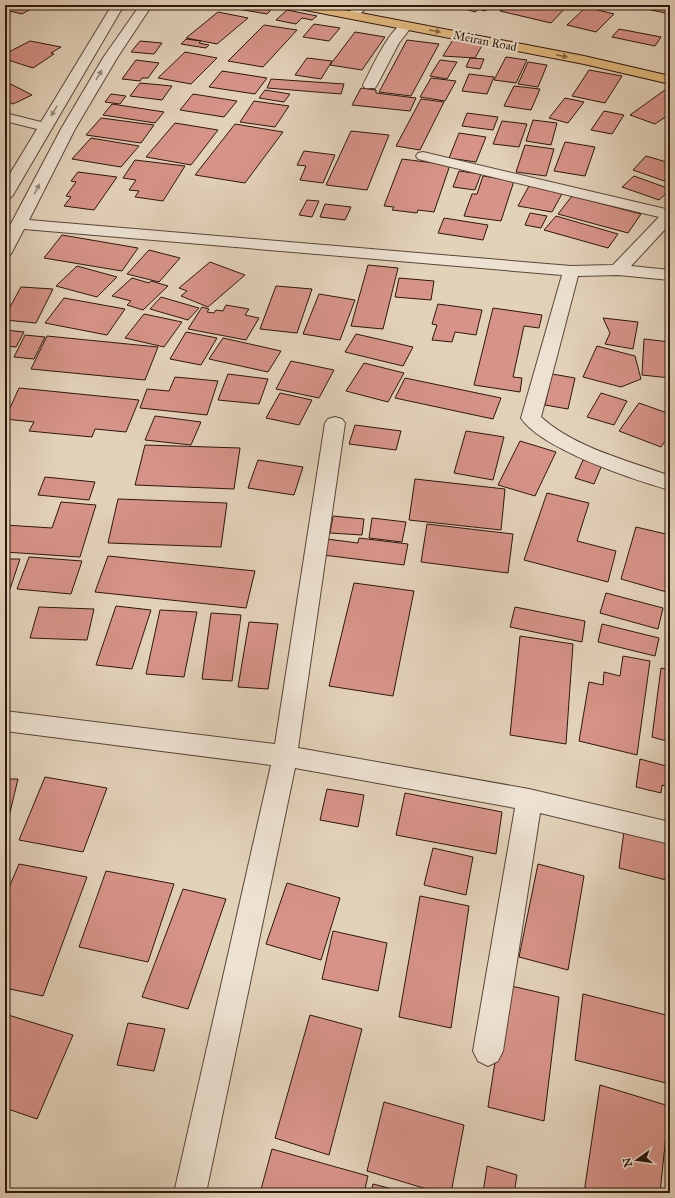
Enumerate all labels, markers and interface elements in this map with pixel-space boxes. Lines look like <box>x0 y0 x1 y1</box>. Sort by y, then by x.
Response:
street label: Meiran Road <box>452 28 518 54</box>
one-way arrow <box>429 29 441 35</box>
one-way arrow <box>556 53 568 59</box>
one-way arrow <box>96 69 103 81</box>
one-way arrow <box>51 105 58 116</box>
one-way arrow <box>34 184 41 195</box>
north arrow <box>617 1140 657 1180</box>
text: N <box>620 1156 635 1168</box>

